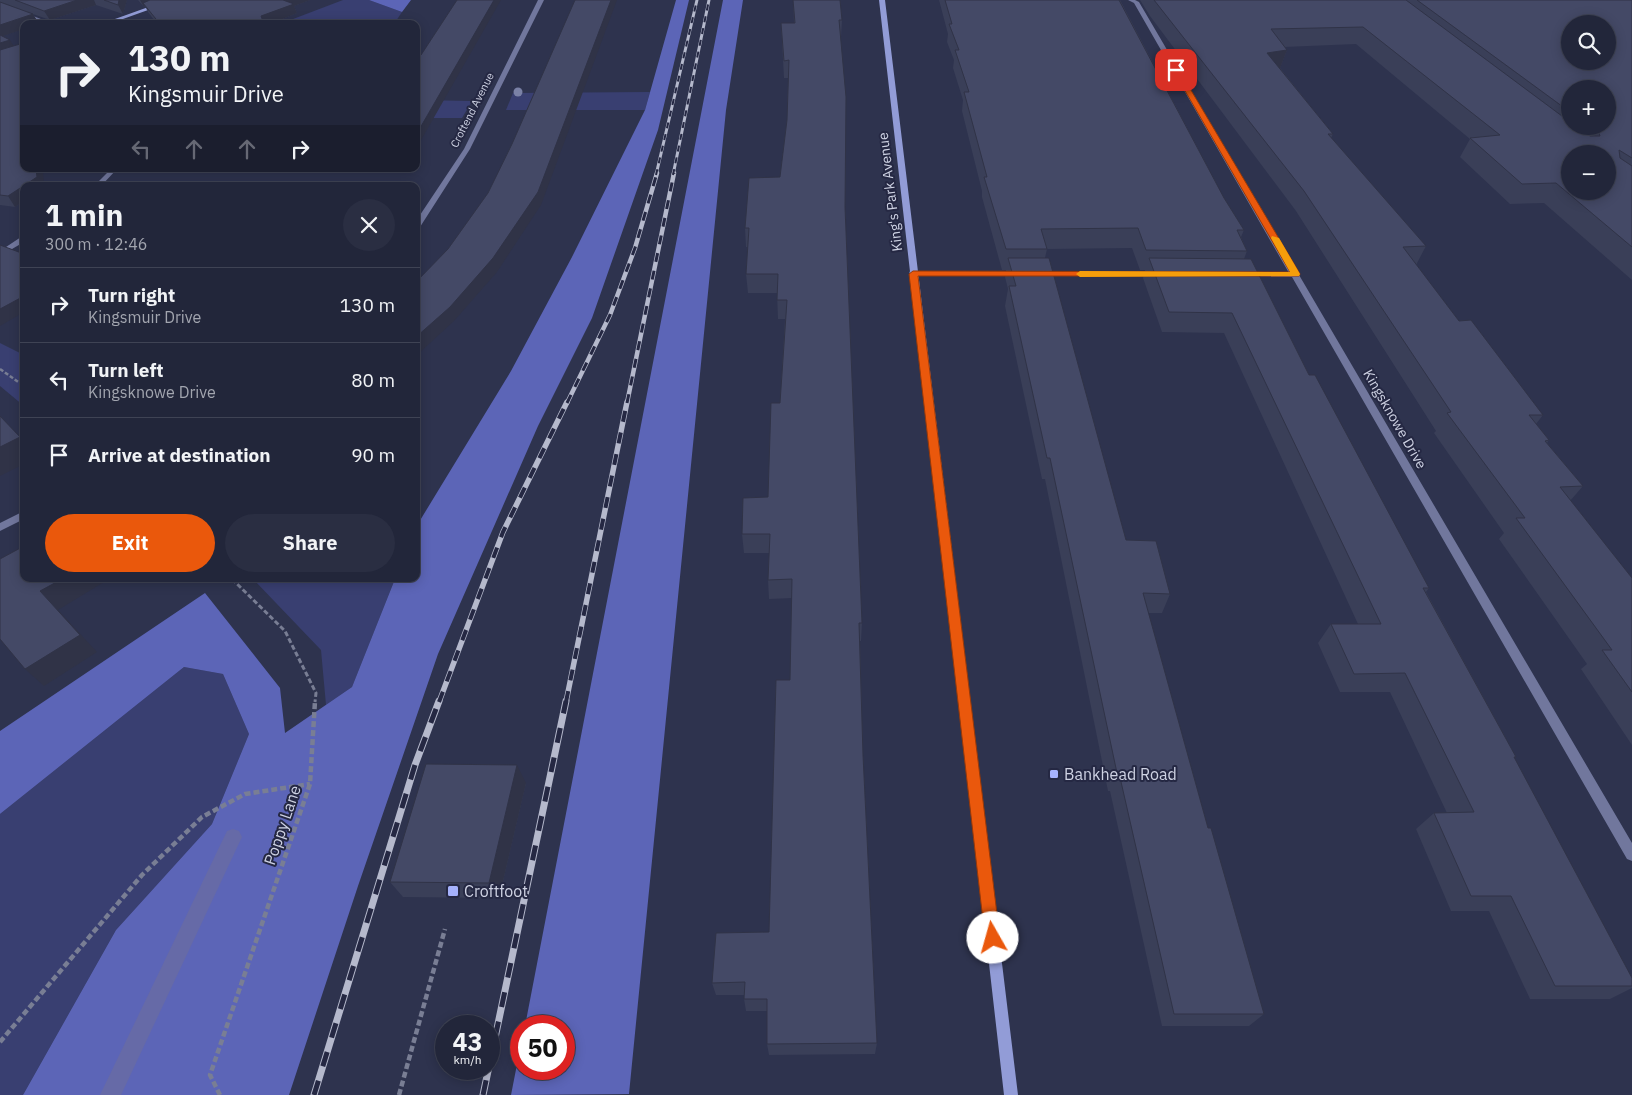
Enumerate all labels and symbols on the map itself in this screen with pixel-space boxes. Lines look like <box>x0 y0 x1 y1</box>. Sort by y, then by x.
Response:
pin <box>1155 49 1197 91</box>
street label: Croftend Avenue <box>447 70 497 150</box>
street label: King's Park Avenue <box>874 131 906 252</box>
street label: Kingsknowe Drive <box>1359 366 1431 472</box>
place label: Bankhead Road <box>1064 764 1177 784</box>
marker: Bankhead Road <box>1048 768 1060 780</box>
street label: Poppy Lane <box>259 782 305 867</box>
place label: Croftfoot <box>464 881 528 901</box>
marker: Croftfoot <box>446 884 460 898</box>
position arrow <box>966 911 1018 963</box>
speed limit sign: 50 <box>510 1015 575 1080</box>

